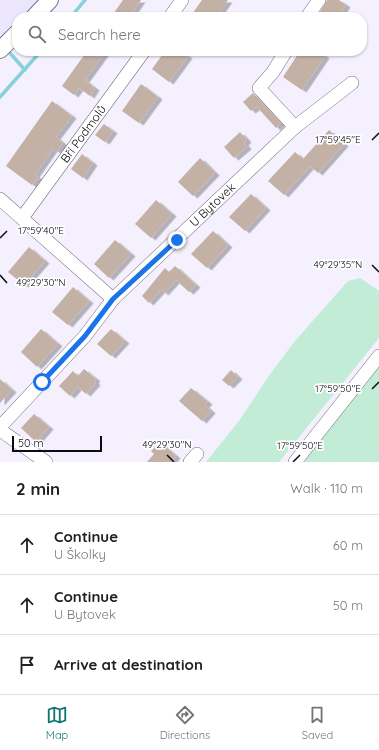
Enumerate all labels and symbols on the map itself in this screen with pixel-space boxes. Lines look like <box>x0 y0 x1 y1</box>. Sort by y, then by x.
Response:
street label: Bří Podmolů <box>57 102 109 165</box>
text: 17°59'45"E <box>315 133 361 146</box>
street label: U Bytovek <box>186 179 238 230</box>
text: 17°59'40"E <box>18 224 64 237</box>
route end <box>168 231 186 249</box>
text: 49°29'35"N <box>314 258 362 271</box>
text: 49°29'30"N <box>16 276 66 289</box>
route start <box>33 373 51 391</box>
text: 17°59'50"E <box>315 382 361 395</box>
scale bar <box>12 434 102 453</box>
text: 49°29'30"N <box>142 438 192 451</box>
text: 17°59'50"E <box>277 439 323 452</box>

